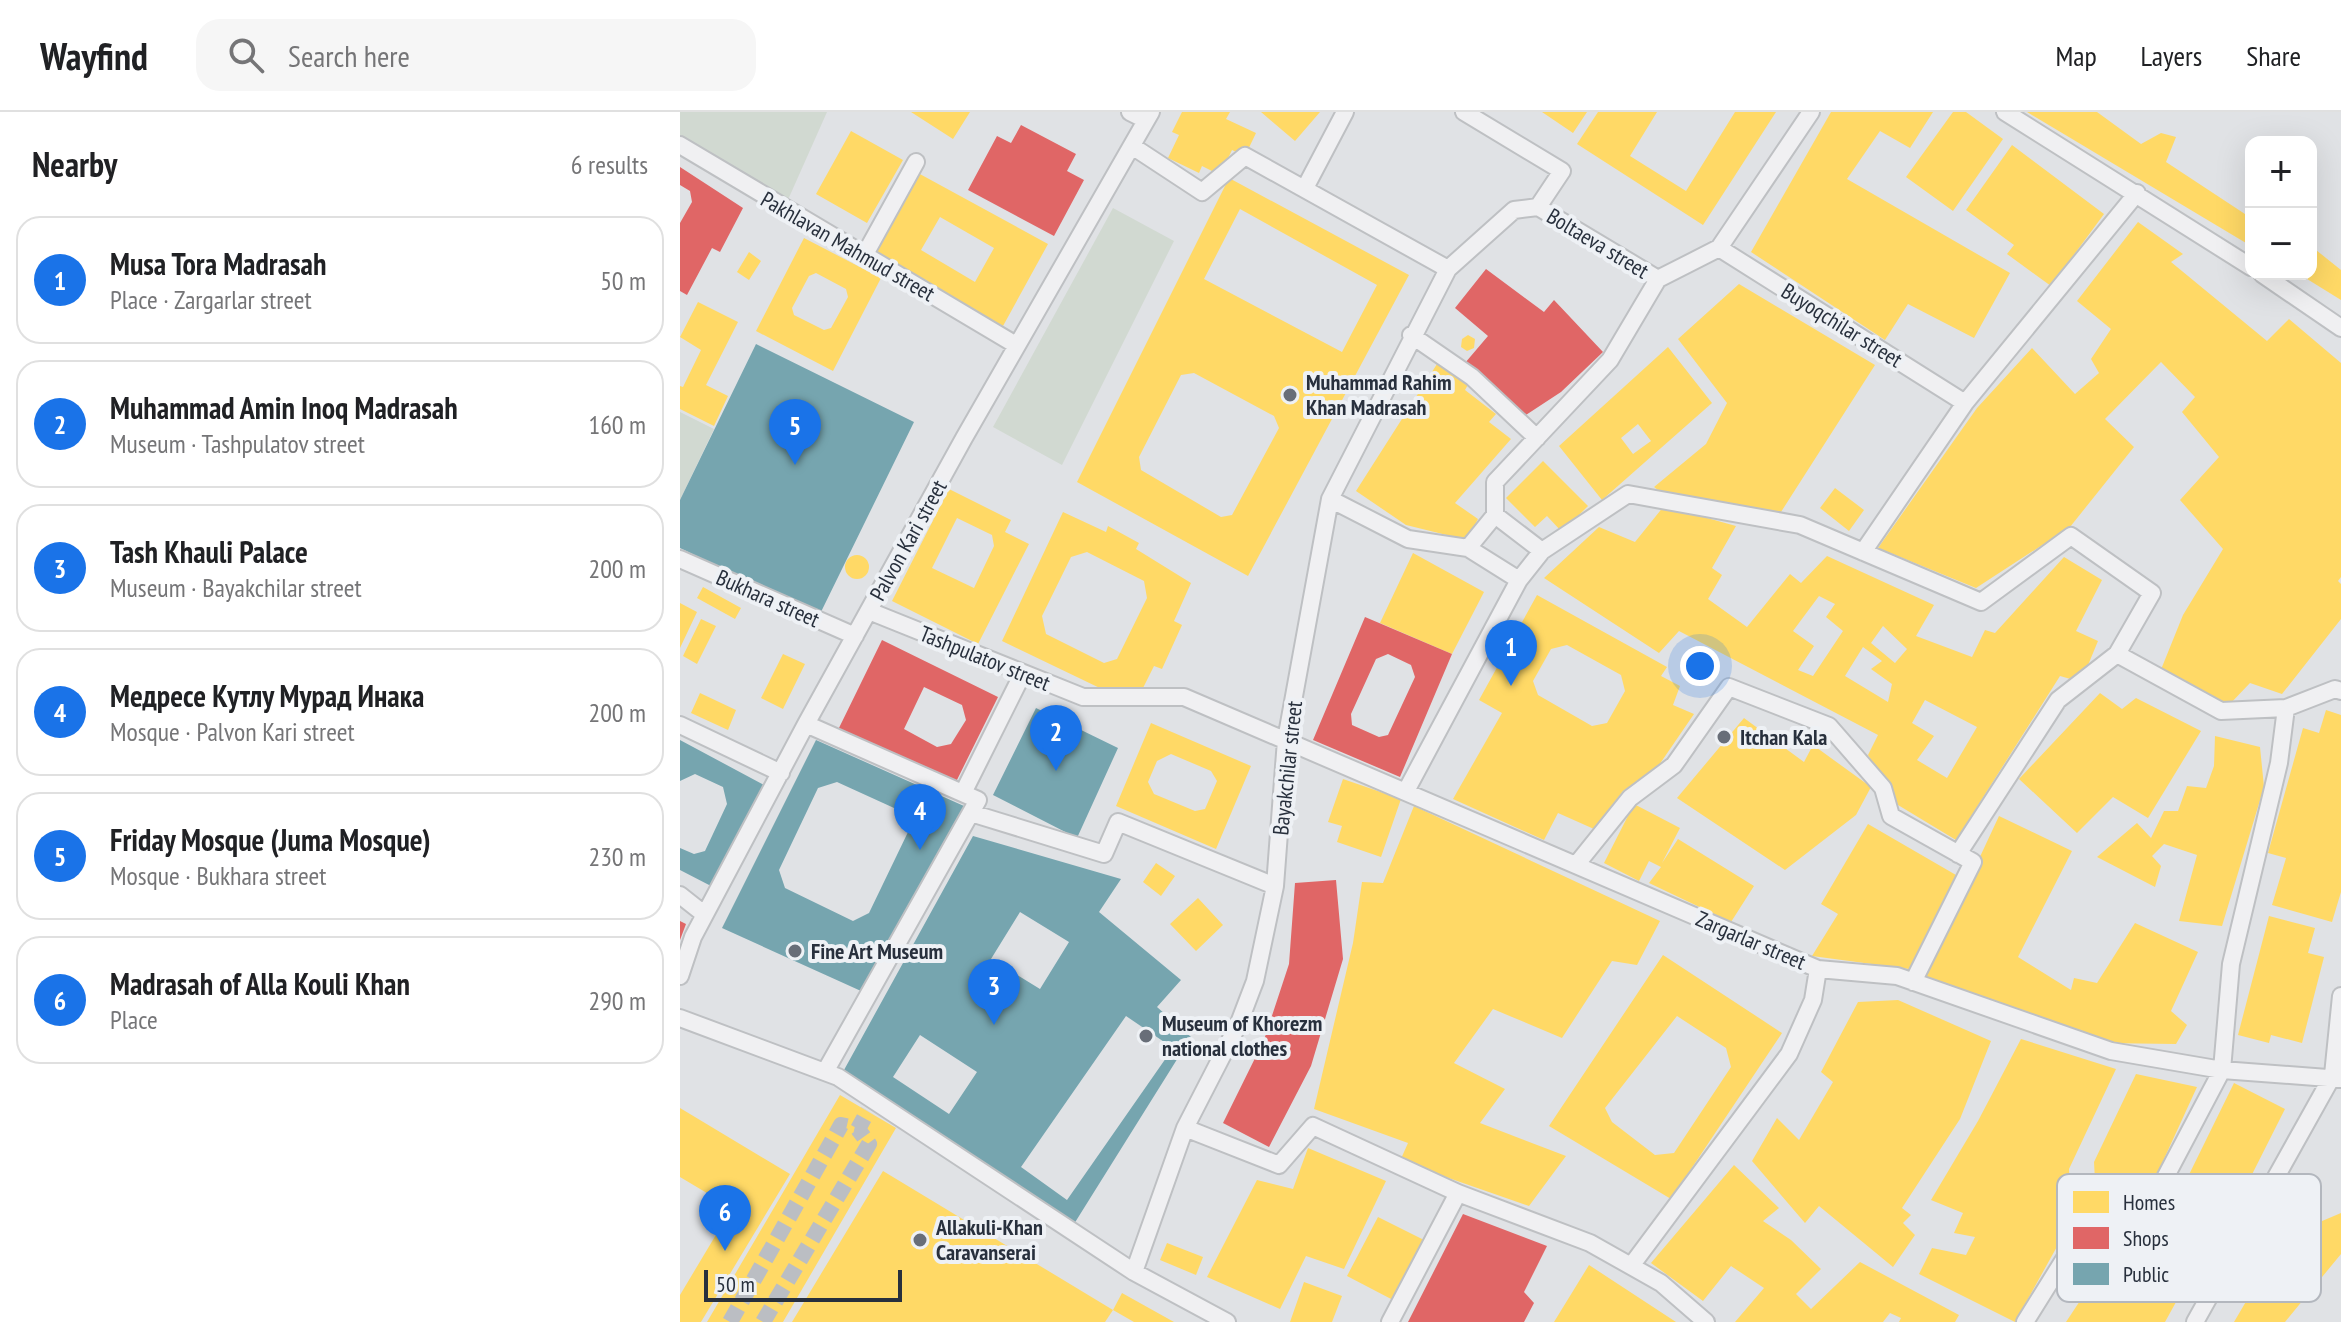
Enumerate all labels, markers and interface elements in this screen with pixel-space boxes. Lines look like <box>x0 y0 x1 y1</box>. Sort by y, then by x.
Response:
search box <box>196 19 756 91</box>
text: Wayfind <box>40 31 148 80</box>
icon: search <box>224 33 268 77</box>
text: Search here <box>288 36 410 75</box>
text: Map <box>2055 37 2097 74</box>
text: Layers <box>2141 37 2202 74</box>
text: Share <box>2246 37 2301 74</box>
map controls <box>2245 136 2317 280</box>
button: + <box>2245 136 2317 208</box>
text: Nearby <box>32 142 117 186</box>
text: 6 results <box>571 148 648 181</box>
street label: Pakhlavan Mahmud street <box>756 185 940 307</box>
street label: Boltaeva street <box>1542 202 1654 284</box>
button: − <box>2245 208 2317 280</box>
text: Musa Tora Madrasah <box>110 244 326 283</box>
text: 1 <box>54 264 66 297</box>
text: 50 m <box>600 264 646 297</box>
street label: Buyoqchilar street <box>1776 277 1908 373</box>
text: Place · Zargarlar street <box>110 283 312 316</box>
place label: Muhammad Rahim Khan Madrasah <box>1306 368 1452 421</box>
marker: Muhammad Rahim Khan Madrasah <box>1281 386 1299 404</box>
text: Muhammad Amin Inoq Madrasah <box>110 388 458 427</box>
pin: 5 <box>769 399 821 465</box>
text: 2 <box>54 408 66 441</box>
text: 160 m <box>588 408 646 441</box>
text: Museum · Tashpulatov street <box>110 427 365 460</box>
street label: Palvon Kari street <box>863 475 953 605</box>
text: Tash Khauli Palace <box>110 532 308 571</box>
text: 3 <box>54 552 66 585</box>
text: 200 m <box>588 552 646 585</box>
street label: Bukhara street <box>712 563 824 633</box>
text: Museum · Bayakchilar street <box>110 571 362 604</box>
street label: Tashpulatov street <box>916 619 1054 697</box>
pin: 1 <box>1485 620 1537 686</box>
your location <box>1680 646 1720 686</box>
text: Медресе Кутлу Мурад Инака <box>110 676 424 715</box>
text: 4 <box>54 696 66 729</box>
text: 200 m <box>588 696 646 729</box>
street label: Bayakchilar street <box>1266 699 1308 837</box>
pin: 2 <box>1030 705 1082 771</box>
text: Mosque · Palvon Kari street <box>110 715 355 748</box>
place label: Itchan Kala <box>1740 723 1827 751</box>
marker: Itchan Kala <box>1715 728 1733 746</box>
pin: 4 <box>894 784 946 850</box>
text: Friday Mosque (Juma Mosque) <box>110 820 431 859</box>
text: 5 <box>54 840 66 873</box>
text: 230 m <box>588 840 646 873</box>
text: Mosque · Bukhara street <box>110 859 326 892</box>
street label: Zargarlar street <box>1692 904 1810 976</box>
place label: Fine Art Museum <box>811 937 943 965</box>
marker: Fine Art Museum <box>786 942 804 960</box>
pin: 3 <box>968 959 1020 1025</box>
text: Madrasah of Alla Kouli Khan <box>110 964 410 1003</box>
text: 6 <box>54 984 66 1017</box>
text: 290 m <box>588 984 646 1017</box>
text: Place <box>110 1003 158 1036</box>
place label: Museum of Khorezm national clothes <box>1162 1009 1322 1062</box>
marker: Museum of Khorezm national clothes <box>1137 1027 1155 1045</box>
legend <box>2057 1174 2321 1302</box>
pin: 6 <box>699 1185 751 1251</box>
text: Homes <box>2123 1188 2175 1216</box>
place label: Allakuli-Khan Caravanserai <box>935 1213 1043 1266</box>
text: Shops <box>2123 1224 2169 1252</box>
marker: Allakuli-Khan Caravanserai <box>911 1231 929 1249</box>
text: Public <box>2123 1260 2169 1288</box>
scale bar <box>704 1266 902 1302</box>
text: 50 m <box>716 1270 755 1298</box>

